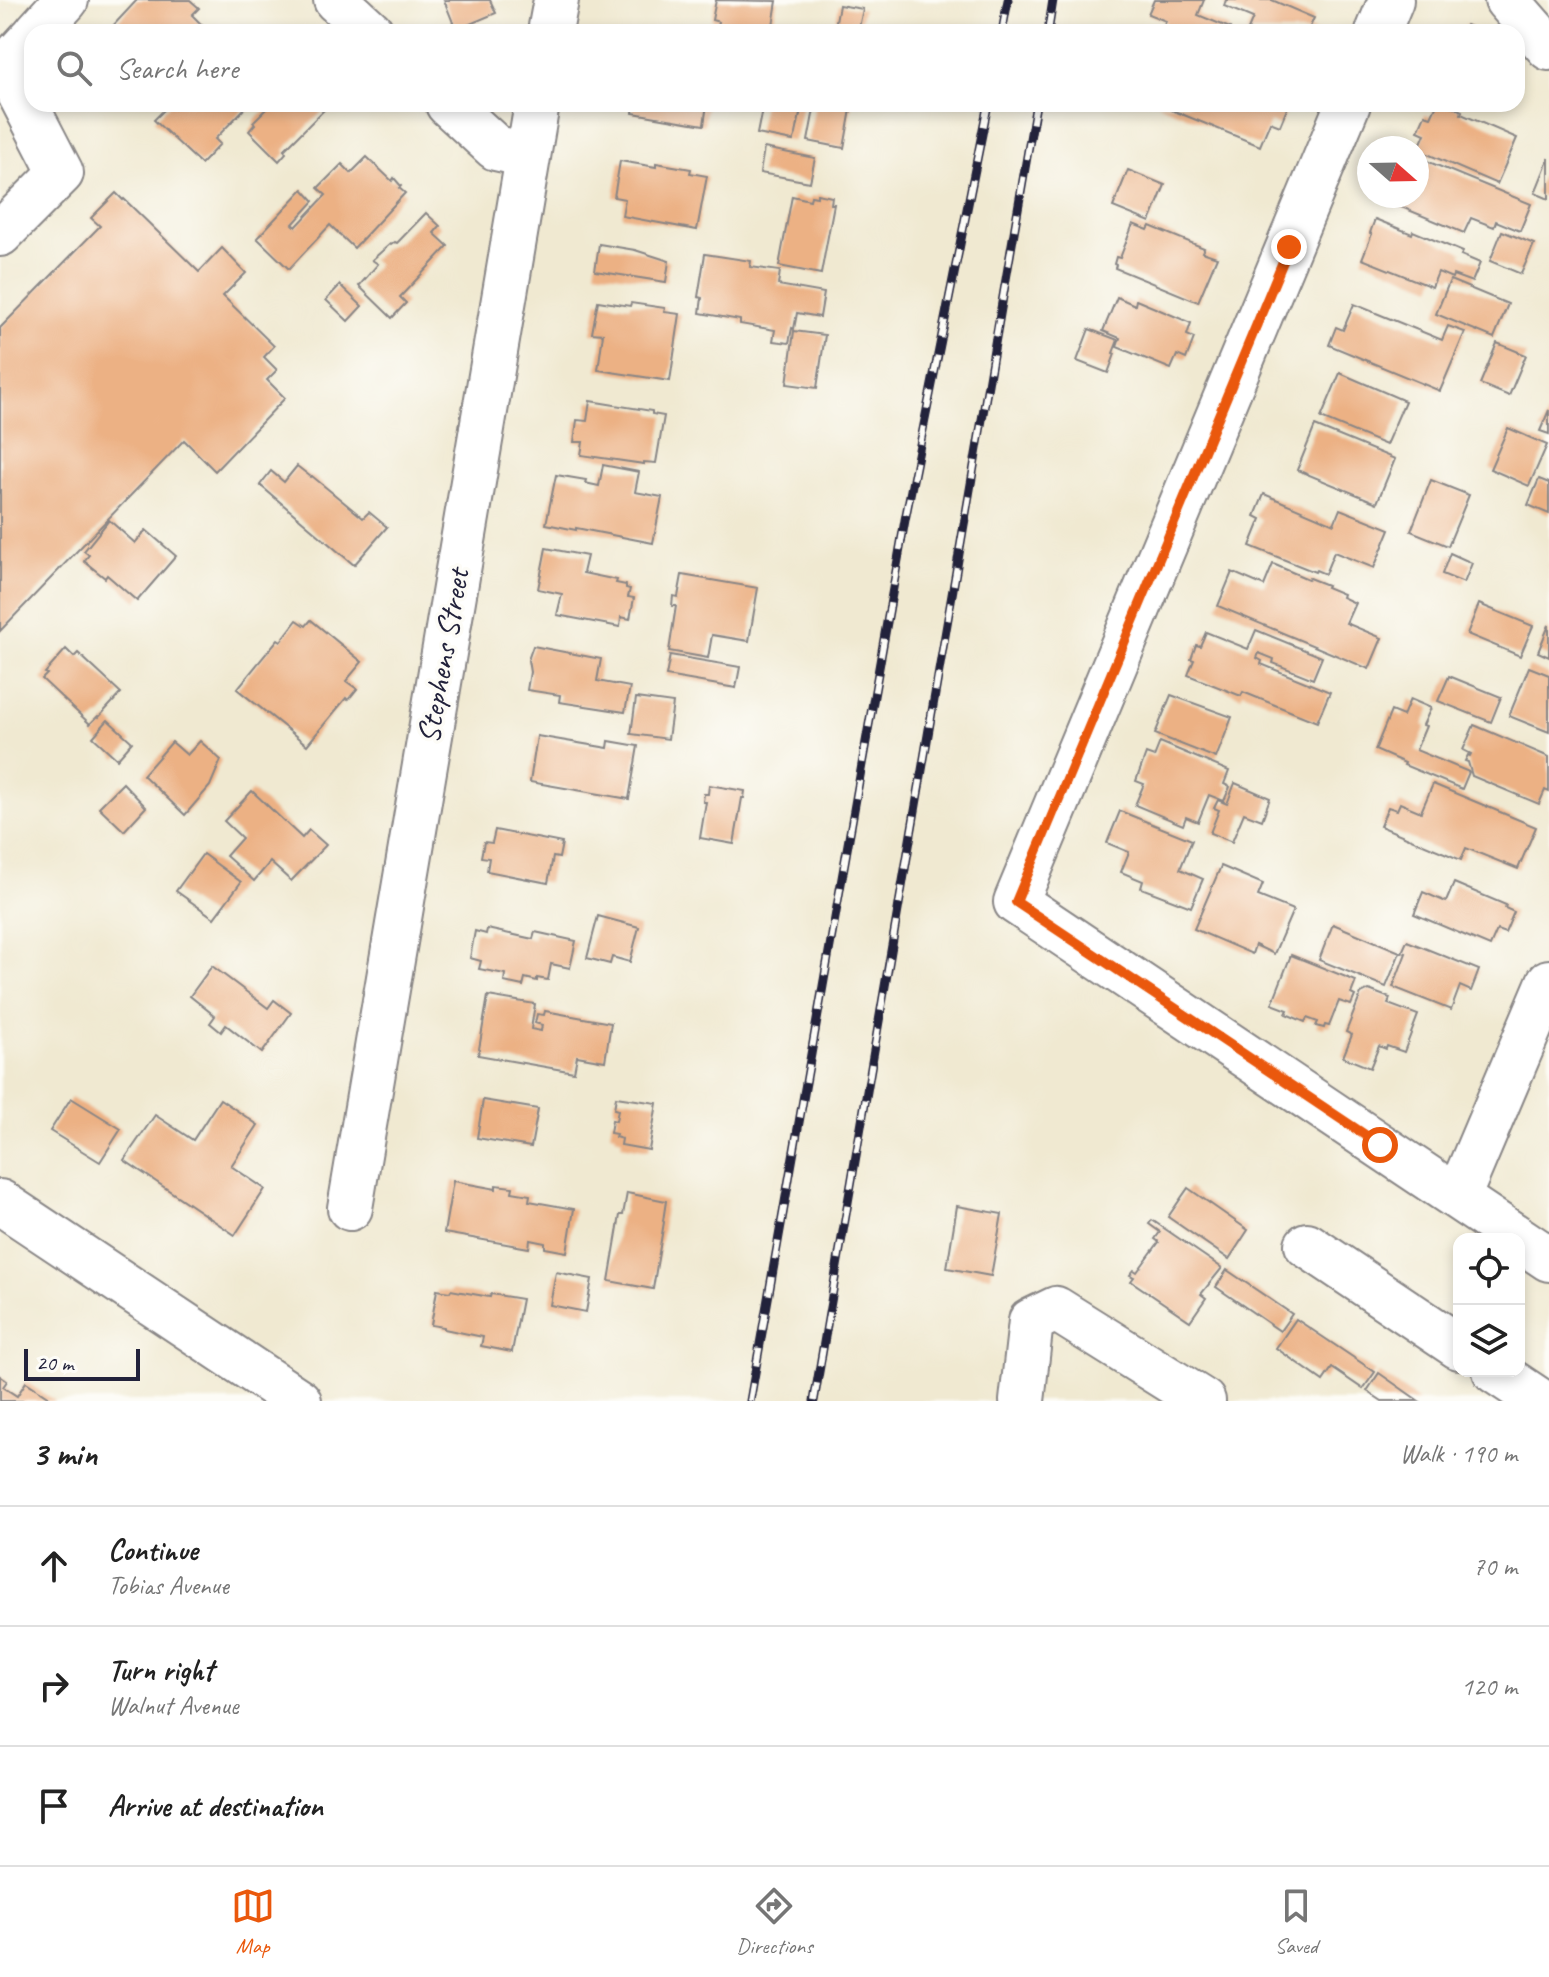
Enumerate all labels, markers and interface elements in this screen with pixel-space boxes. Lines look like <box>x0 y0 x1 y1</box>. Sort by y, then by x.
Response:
search box <box>24 24 1525 112</box>
icon: search <box>52 46 96 90</box>
text: Search here <box>116 49 238 87</box>
north arrow <box>1357 136 1429 208</box>
route end <box>1271 229 1307 265</box>
street label: Stephens Street <box>408 562 479 746</box>
route start <box>1362 1127 1398 1163</box>
map controls <box>1453 1233 1525 1377</box>
button: locate <box>1453 1233 1525 1305</box>
button: layers <box>1453 1305 1525 1377</box>
scale bar <box>24 1345 140 1381</box>
text: 20 m <box>36 1349 73 1377</box>
text: 3 min <box>32 1432 97 1475</box>
text: Walk · 190 m <box>1400 1437 1517 1470</box>
text: Continue <box>108 1531 198 1569</box>
icon: ahead <box>32 1544 76 1588</box>
text: 70 m <box>1473 1550 1517 1583</box>
text: Tobias Avenue <box>108 1569 229 1602</box>
text: Turn right <box>108 1651 213 1689</box>
icon: right <box>32 1664 76 1708</box>
text: 120 m <box>1461 1670 1517 1703</box>
text: Walnut Avenue <box>108 1689 238 1722</box>
icon: arrive <box>32 1784 76 1828</box>
text: Arrive at destination <box>108 1787 323 1825</box>
tab: Map <box>231 1884 275 1960</box>
tab: Directions <box>736 1884 813 1960</box>
tab: Saved <box>1274 1884 1318 1960</box>

